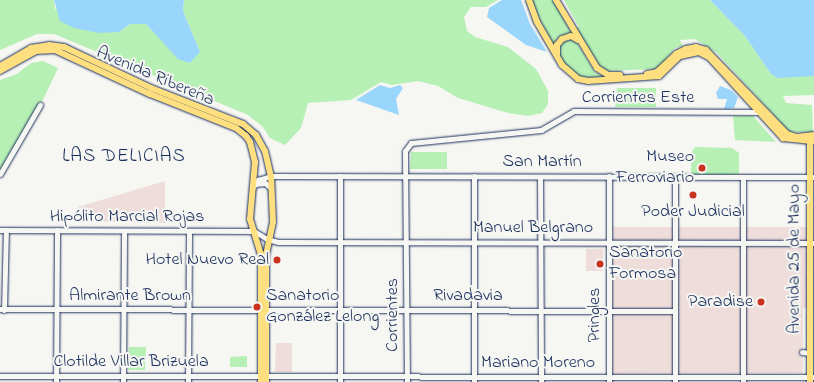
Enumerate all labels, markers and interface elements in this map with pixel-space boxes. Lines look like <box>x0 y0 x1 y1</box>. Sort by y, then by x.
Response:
street label: Avenida Ribereña <box>93 42 217 112</box>
street label: Corrientes Este <box>582 87 694 109</box>
district label: LAS DELICIAS <box>62 146 186 168</box>
place label: Museo Ferroviario <box>616 147 694 190</box>
street label: San Martín <box>502 151 582 173</box>
marker: Museo Ferroviario <box>697 163 707 173</box>
street label: Avenida 25 de Mayo <box>784 184 806 334</box>
marker: Poder Judicial <box>688 190 698 200</box>
place label: Poder Judicial <box>641 201 745 223</box>
street label: Hipólito Marcial Rojas <box>50 206 204 228</box>
street label: Manuel Belgrano <box>473 217 593 239</box>
place label: Sanatorio Formosa <box>609 243 682 286</box>
place label: Hotel Nuevo Real <box>146 249 269 271</box>
marker: Hotel Nuevo Real <box>272 255 282 265</box>
marker: Sanatorio Formosa <box>594 258 606 270</box>
street label: Corrientes <box>382 278 404 352</box>
street label: Almirante Brown <box>69 285 191 307</box>
street label: Rivadavia <box>433 285 503 307</box>
place label: Sanatorio González Lelong <box>266 286 379 328</box>
street label: Pringles <box>584 288 606 342</box>
place label: Paradise <box>688 291 753 313</box>
marker: Paradise <box>756 297 766 307</box>
marker: Sanatorio González Lelong <box>251 301 263 313</box>
street label: Clotilde Villar Brizuela <box>53 351 209 373</box>
street label: Mariano Moreno <box>481 352 595 374</box>

